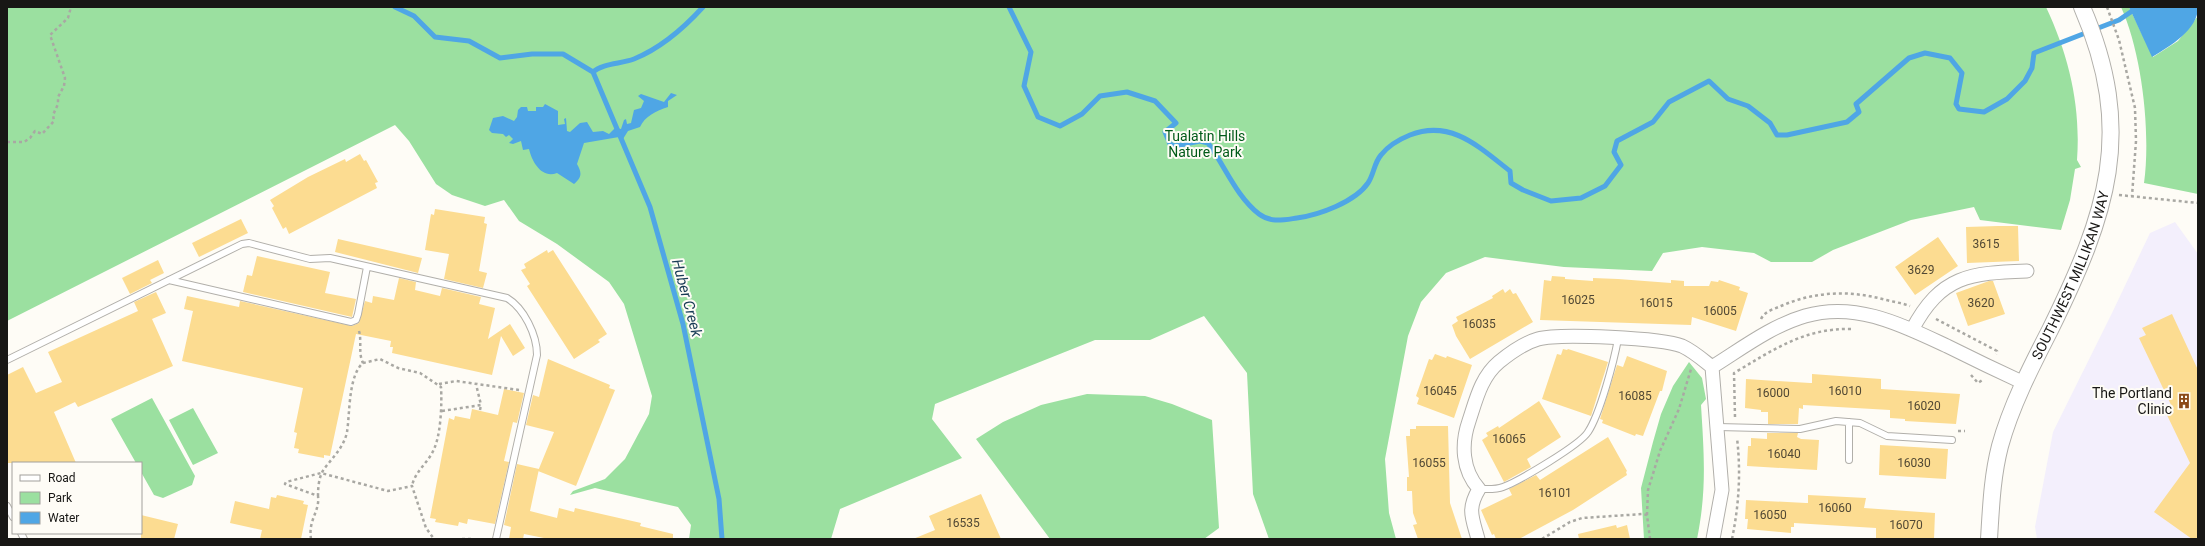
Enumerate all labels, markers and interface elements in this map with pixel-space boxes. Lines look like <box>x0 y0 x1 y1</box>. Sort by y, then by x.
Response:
park label: Tualatin Hills Nature Park <box>1165 128 1245 160</box>
street label: SOUTHWEST MILLIKAN WAY <box>2028 189 2112 362</box>
house number: 3615 <box>1973 237 2000 251</box>
water label: Huber Creek <box>668 257 706 340</box>
house number: 3629 <box>1908 263 1934 277</box>
house number: 16025 <box>1561 293 1595 307</box>
house number: 16015 <box>1639 296 1673 310</box>
house number: 3620 <box>1968 296 1995 310</box>
house number: 16005 <box>1703 304 1737 318</box>
house number: 16035 <box>1462 317 1496 331</box>
house number: 16045 <box>1423 384 1457 398</box>
house number: 16010 <box>1828 384 1862 398</box>
place label: The Portland Clinic <box>2092 385 2172 417</box>
house number: 16000 <box>1756 386 1790 400</box>
house number: 16085 <box>1618 389 1652 403</box>
building icon: The Portland Clinic <box>2175 392 2193 410</box>
house number: 16020 <box>1907 399 1941 413</box>
house number: 16065 <box>1492 432 1526 446</box>
house number: 16040 <box>1767 447 1801 461</box>
house number: 16055 <box>1412 456 1446 470</box>
house number: 16030 <box>1897 456 1931 470</box>
legend <box>12 462 142 534</box>
text: Road <box>48 471 76 485</box>
house number: 16101 <box>1538 486 1572 500</box>
text: Park <box>48 491 73 505</box>
house number: 16060 <box>1818 501 1852 515</box>
house number: 16050 <box>1753 508 1787 522</box>
text: Water <box>48 511 79 525</box>
house number: 16535 <box>946 516 980 530</box>
house number: 16070 <box>1889 518 1923 532</box>

